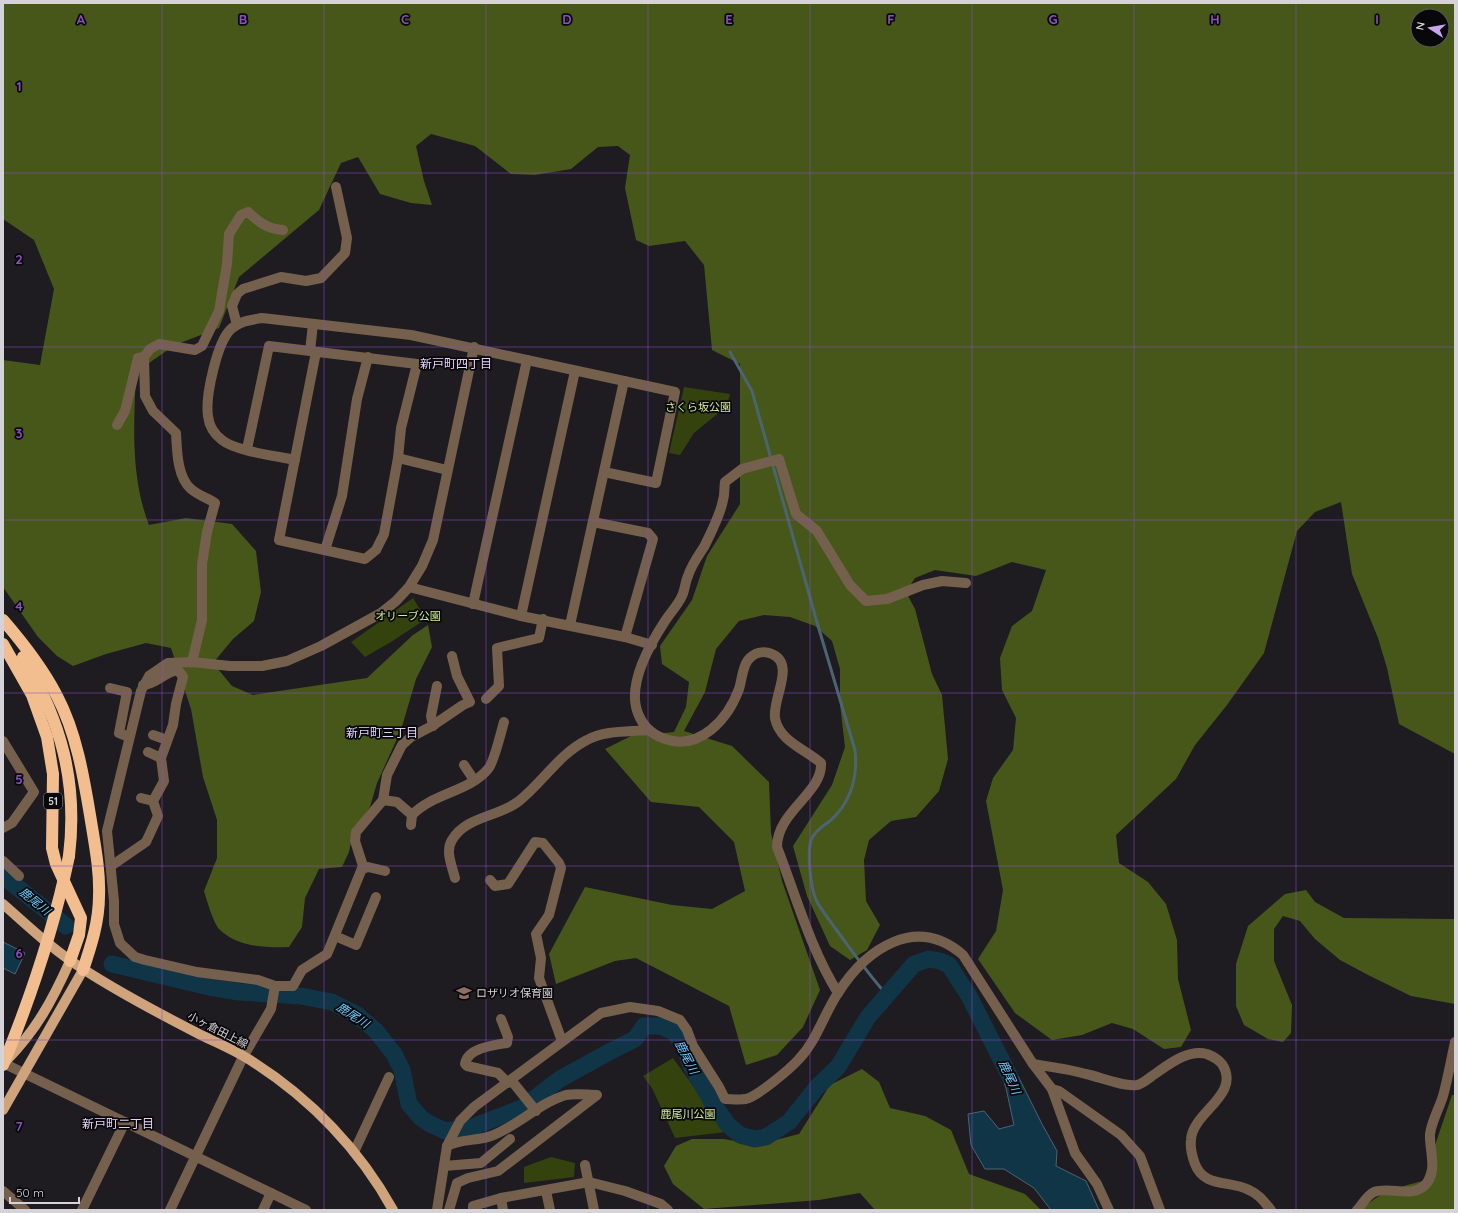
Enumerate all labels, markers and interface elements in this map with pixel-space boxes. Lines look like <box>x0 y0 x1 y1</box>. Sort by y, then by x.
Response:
north arrow <box>1410 8 1450 48</box>
text: A <box>77 11 86 27</box>
text: B <box>239 11 247 27</box>
text: C <box>401 11 409 27</box>
text: D <box>562 11 572 27</box>
text: E <box>725 11 733 27</box>
text: F <box>887 11 895 27</box>
text: G <box>1048 11 1058 27</box>
text: H <box>1210 11 1220 27</box>
text: I <box>1375 11 1379 27</box>
text: N <box>1413 21 1428 31</box>
text: 1 <box>16 78 22 94</box>
text: 2 <box>15 251 23 267</box>
district label: 新戸町四丁目 <box>420 356 492 371</box>
park label: さくら坂公園 <box>665 400 731 414</box>
text: 3 <box>16 425 23 441</box>
text: 4 <box>15 598 23 614</box>
park label: オリーブ公園 <box>375 609 441 623</box>
district label: 新戸町三丁目 <box>346 725 418 740</box>
text: 5 <box>15 771 23 787</box>
road number: 51 <box>44 793 62 809</box>
water label: 鹿尾川 <box>16 884 55 919</box>
text: 6 <box>15 945 23 961</box>
school or university icon: ロザリオ保育園 <box>455 984 473 1002</box>
place label: ロザリオ保育園 <box>476 986 553 1000</box>
water label: 鹿尾川 <box>334 999 374 1032</box>
street label: 小ヶ倉田上線 <box>185 1009 251 1051</box>
water label: 鹿尾川 <box>672 1038 703 1078</box>
water label: 鹿尾川 <box>996 1057 1025 1098</box>
park label: 鹿尾川公園 <box>661 1107 716 1121</box>
district label: 新戸町二丁目 <box>82 1116 154 1131</box>
text: 7 <box>15 1118 23 1134</box>
scale bar <box>10 1179 79 1205</box>
text: 50 m <box>16 1185 44 1200</box>

